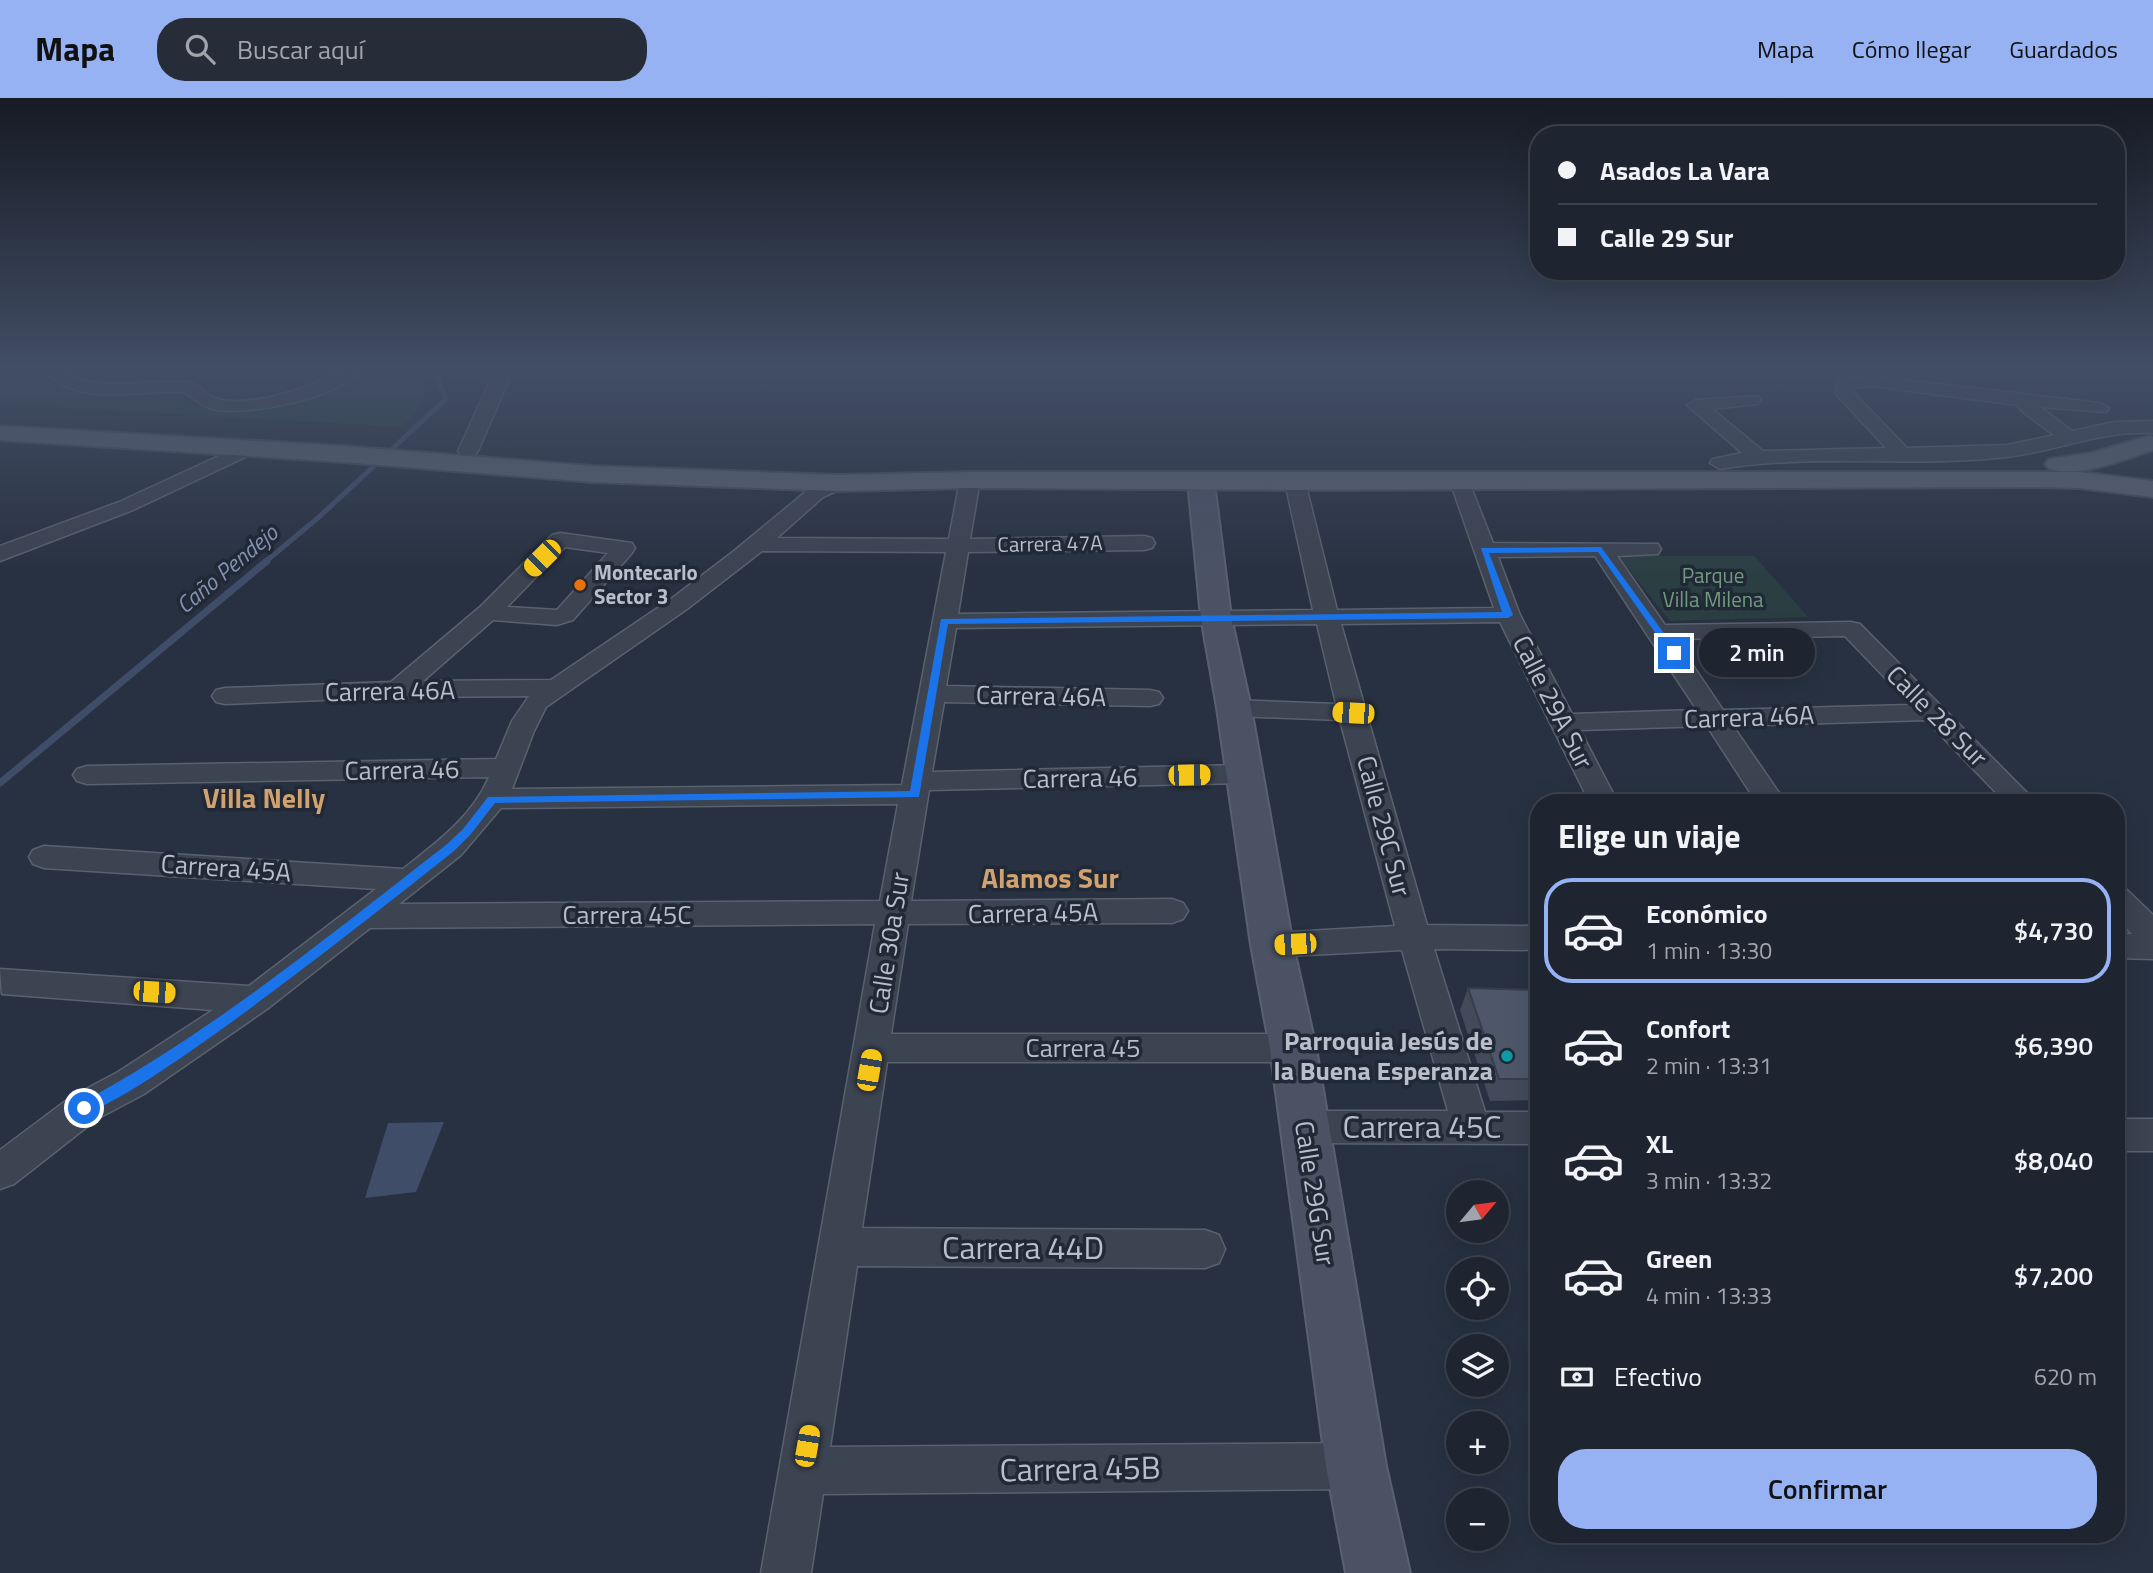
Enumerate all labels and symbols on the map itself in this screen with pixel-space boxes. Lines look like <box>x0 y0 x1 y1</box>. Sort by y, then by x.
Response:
water label: Caño Pendejo <box>168 515 286 622</box>
street label: Carrera 47A <box>997 526 1103 560</box>
car <box>520 536 565 580</box>
place label: Montecarlo Sector 3 <box>594 556 698 612</box>
park label: Parque Villa Milena <box>1662 559 1764 615</box>
marker: Montecarlo Sector 3 <box>572 577 588 593</box>
street label: Calle 29A Sur <box>1503 628 1604 775</box>
callout: 2 min <box>1698 628 1814 678</box>
route end <box>1658 637 1690 669</box>
street label: Calle 28 Sur <box>1878 656 1997 775</box>
street label: Carrera 46A <box>324 670 456 711</box>
street label: Carrera 46A <box>975 675 1107 716</box>
street label: Carrera 46A <box>1683 695 1815 738</box>
car <box>1332 701 1375 725</box>
street label: Carrera 46 <box>344 749 460 790</box>
street label: Calle 29C Sur <box>1347 751 1422 900</box>
street label: Carrera 46 <box>1022 757 1138 798</box>
car <box>1168 764 1211 786</box>
district label: Villa Nelly <box>203 776 325 819</box>
street label: Carrera 45A <box>160 844 292 892</box>
district label: Alamos Sur <box>981 856 1119 899</box>
street label: Calle 30a Sur <box>858 869 919 1016</box>
street label: Carrera 45A <box>967 892 1099 933</box>
street label: Carrera 45C <box>562 895 692 934</box>
car <box>1274 932 1317 956</box>
car <box>133 980 176 1004</box>
place label: Parroquia Jesús de la Buena Esperanza <box>1274 1021 1493 1090</box>
street label: Carrera 45 <box>1026 1028 1140 1067</box>
car <box>856 1047 883 1093</box>
marker: Parroquia Jesús de la Buena Esperanza <box>1499 1048 1515 1064</box>
route start <box>68 1092 100 1124</box>
street label: Carrera 45C <box>1343 1102 1501 1150</box>
street label: Calle 29G Sur <box>1285 1118 1346 1268</box>
north arrow <box>1446 1180 1508 1242</box>
street label: Carrera 44D <box>942 1223 1104 1271</box>
car <box>794 1423 821 1469</box>
street label: Carrera 45B <box>999 1443 1161 1493</box>

